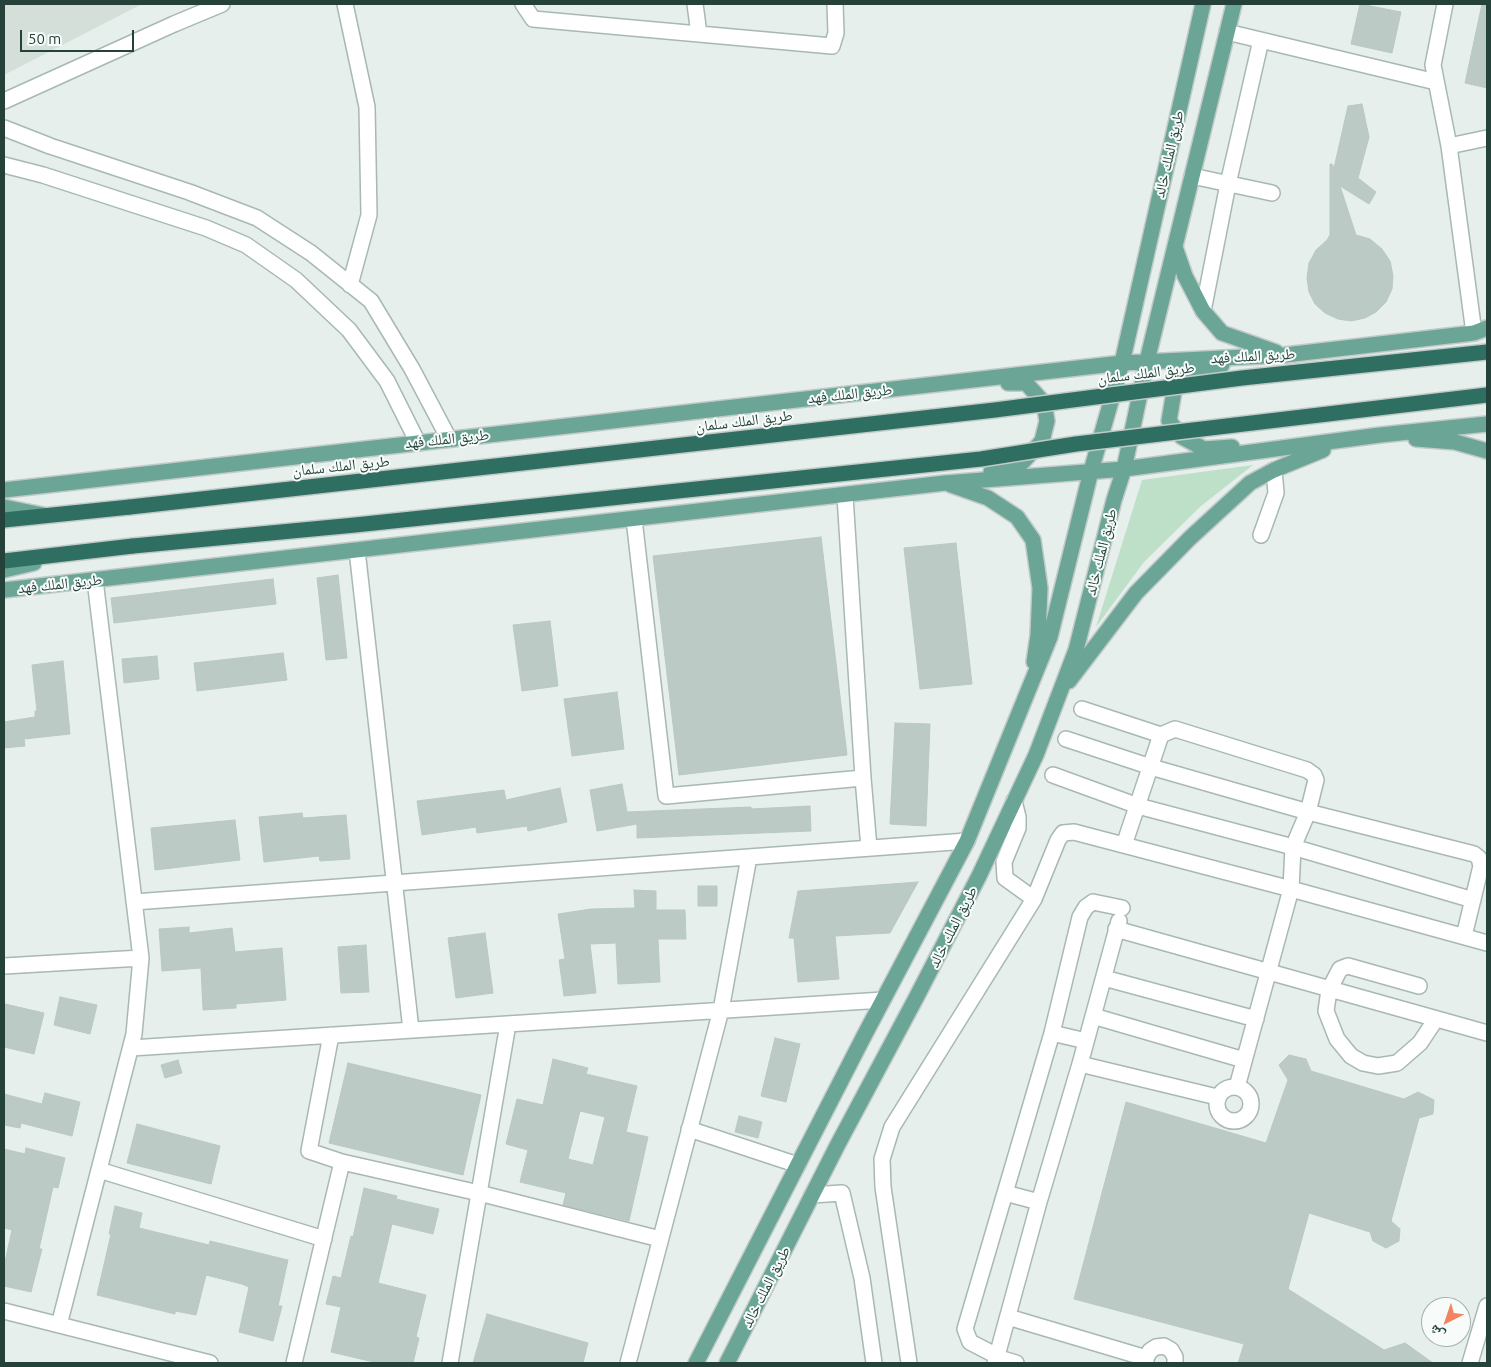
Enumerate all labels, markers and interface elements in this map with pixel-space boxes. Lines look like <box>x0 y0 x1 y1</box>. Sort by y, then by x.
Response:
scale bar <box>22 20 136 52</box>
text: 50 m <box>28 30 61 47</box>
street label: طريق الملك خالد <box>1150 109 1188 199</box>
street label: طريق الملك فهد <box>1210 345 1296 367</box>
street label: طريق الملك سلمان <box>1096 358 1196 388</box>
street label: طريق الملك فهد <box>807 381 893 407</box>
street label: طريق الملك سلمان <box>694 406 794 436</box>
street label: طريق الملك فهد <box>404 426 490 452</box>
street label: طريق الملك سلمان <box>292 452 390 480</box>
street label: طريق الملك خالد <box>1082 507 1120 597</box>
street label: طريق الملك فهد <box>17 571 103 597</box>
street label: طريق الملك خالد <box>925 883 981 971</box>
street label: طريق الملك خالد <box>738 1243 794 1331</box>
north arrow <box>1421 1297 1471 1347</box>
text: ش <box>1426 1322 1448 1343</box>

